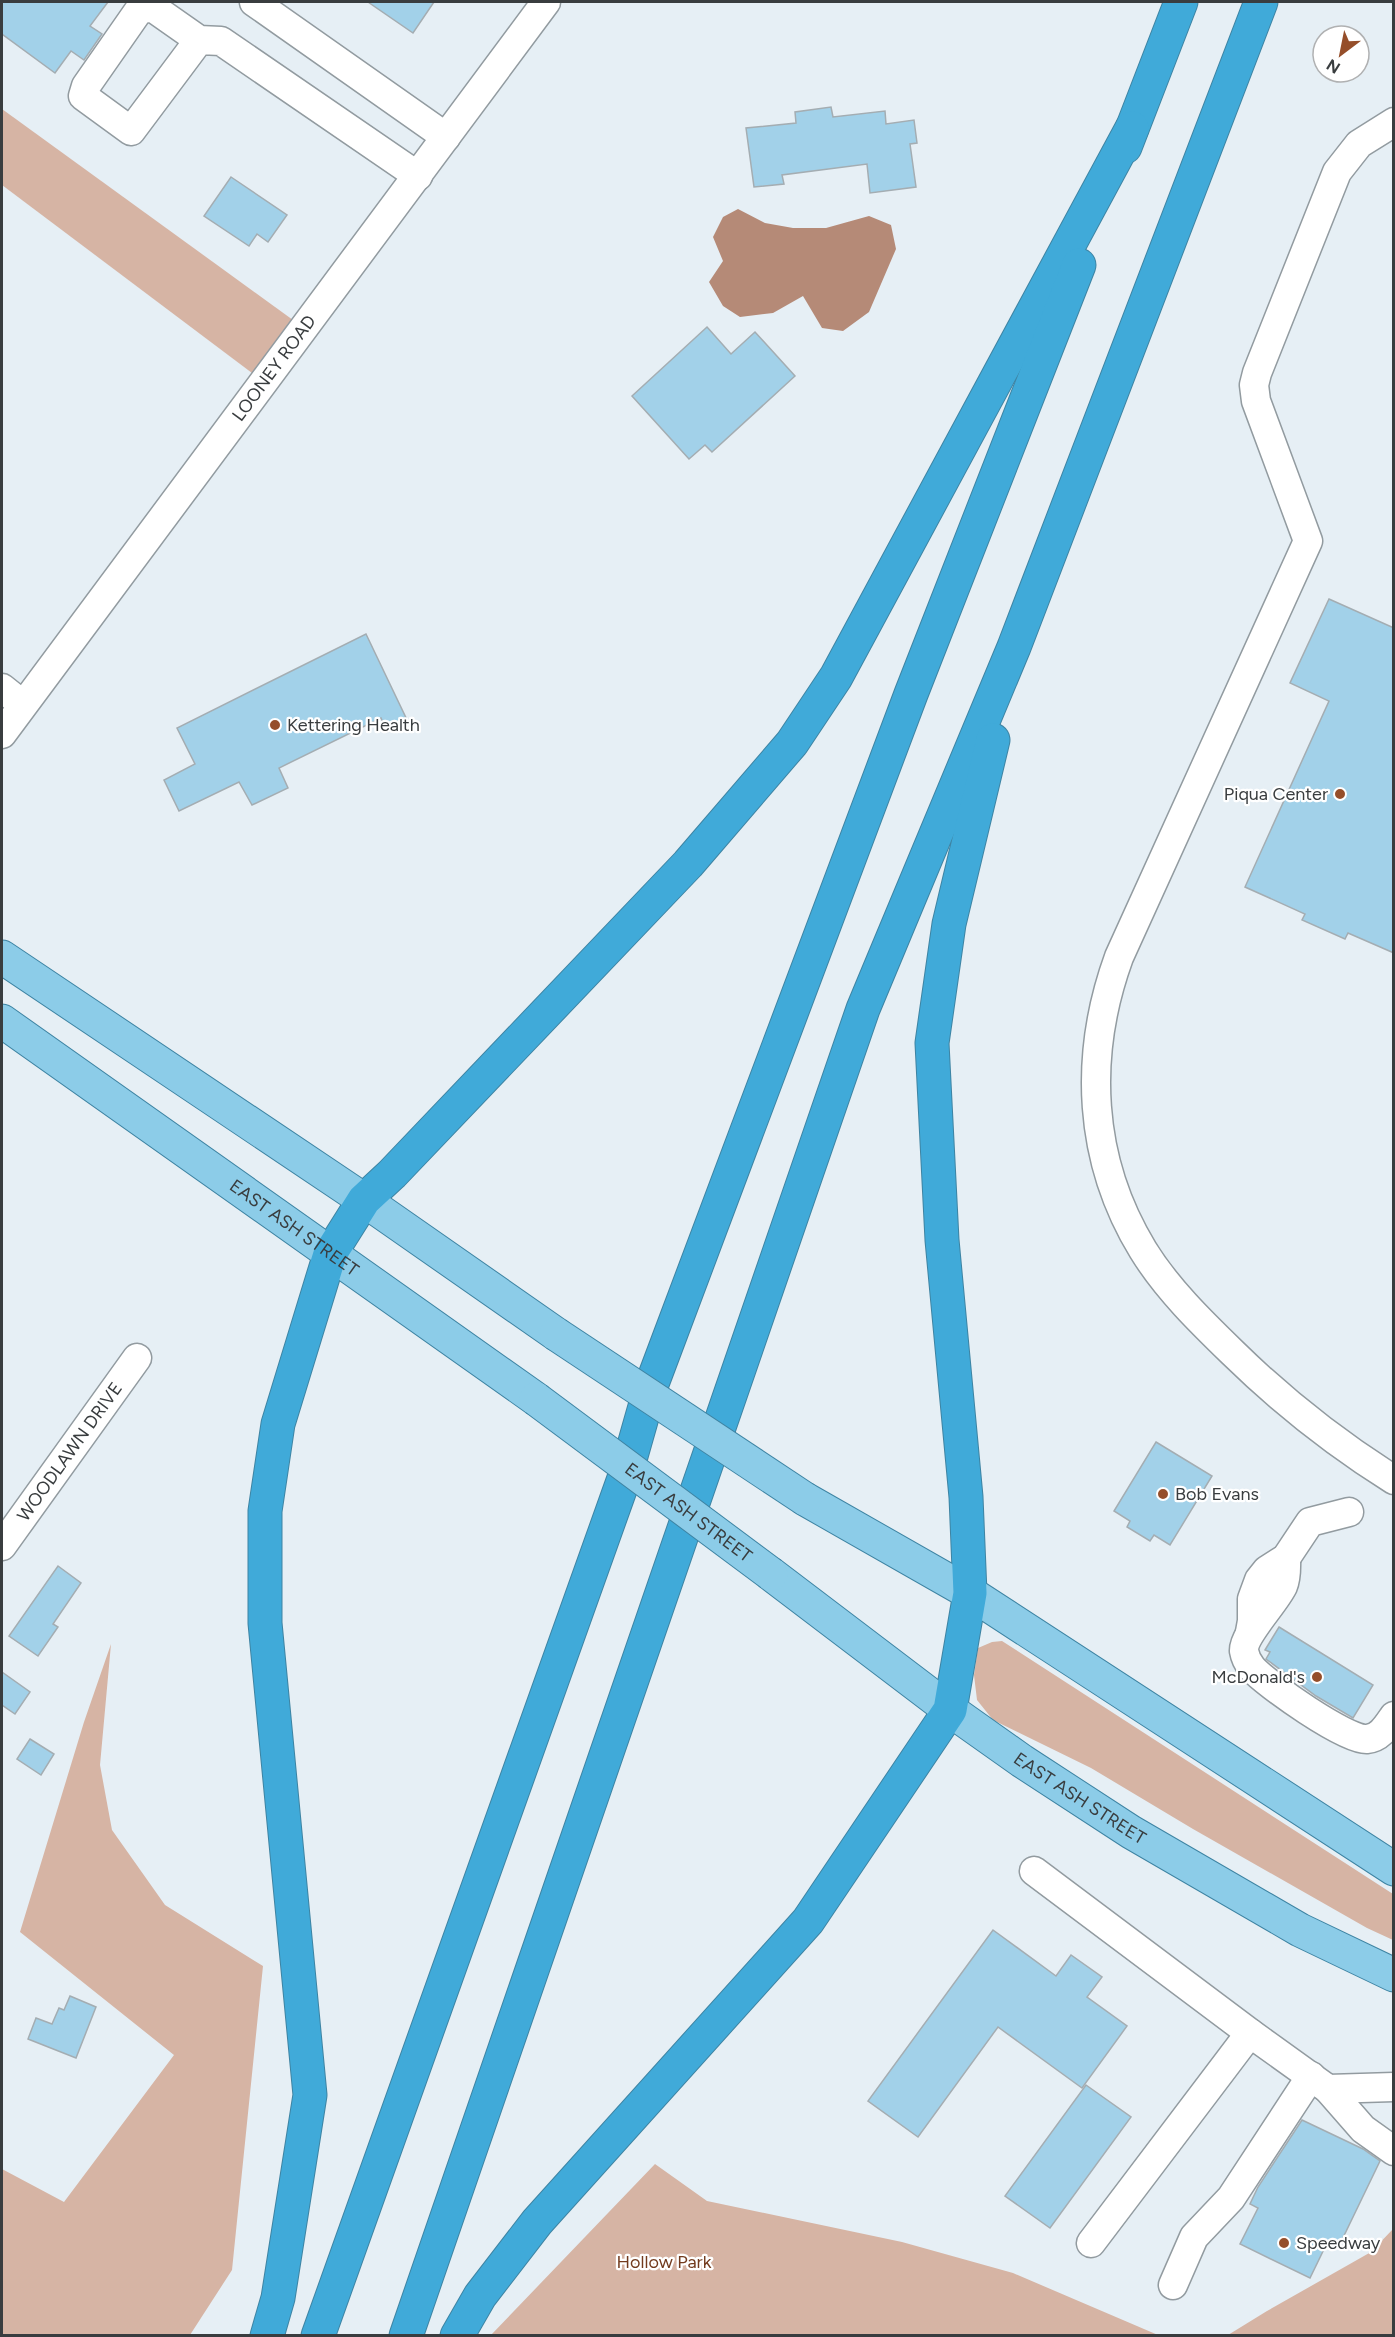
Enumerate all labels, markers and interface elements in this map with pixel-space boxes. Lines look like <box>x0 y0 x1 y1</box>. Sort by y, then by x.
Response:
north arrow <box>1311 24 1371 84</box>
text: N <box>1323 55 1344 78</box>
street label: LOONEY ROAD <box>227 311 321 425</box>
place label: Kettering Health <box>287 714 420 736</box>
marker: Kettering Health <box>268 718 282 732</box>
place label: Piqua Center <box>1224 783 1328 805</box>
marker: Piqua Center <box>1333 787 1347 801</box>
street label: EAST ASH STREET <box>225 1175 363 1281</box>
street label: WOODLAWN DRIVE <box>12 1378 127 1526</box>
street label: EAST ASH STREET <box>620 1458 756 1567</box>
place label: Bob Evans <box>1175 1483 1259 1505</box>
marker: Bob Evans <box>1156 1487 1170 1501</box>
place label: McDonald's <box>1211 1666 1305 1688</box>
marker: McDonald's <box>1310 1670 1324 1684</box>
street label: EAST ASH STREET <box>1009 1748 1150 1849</box>
place label: Speedway <box>1296 2232 1381 2254</box>
marker: Speedway <box>1277 2236 1291 2250</box>
park label: Hollow Park <box>617 2251 712 2273</box>

